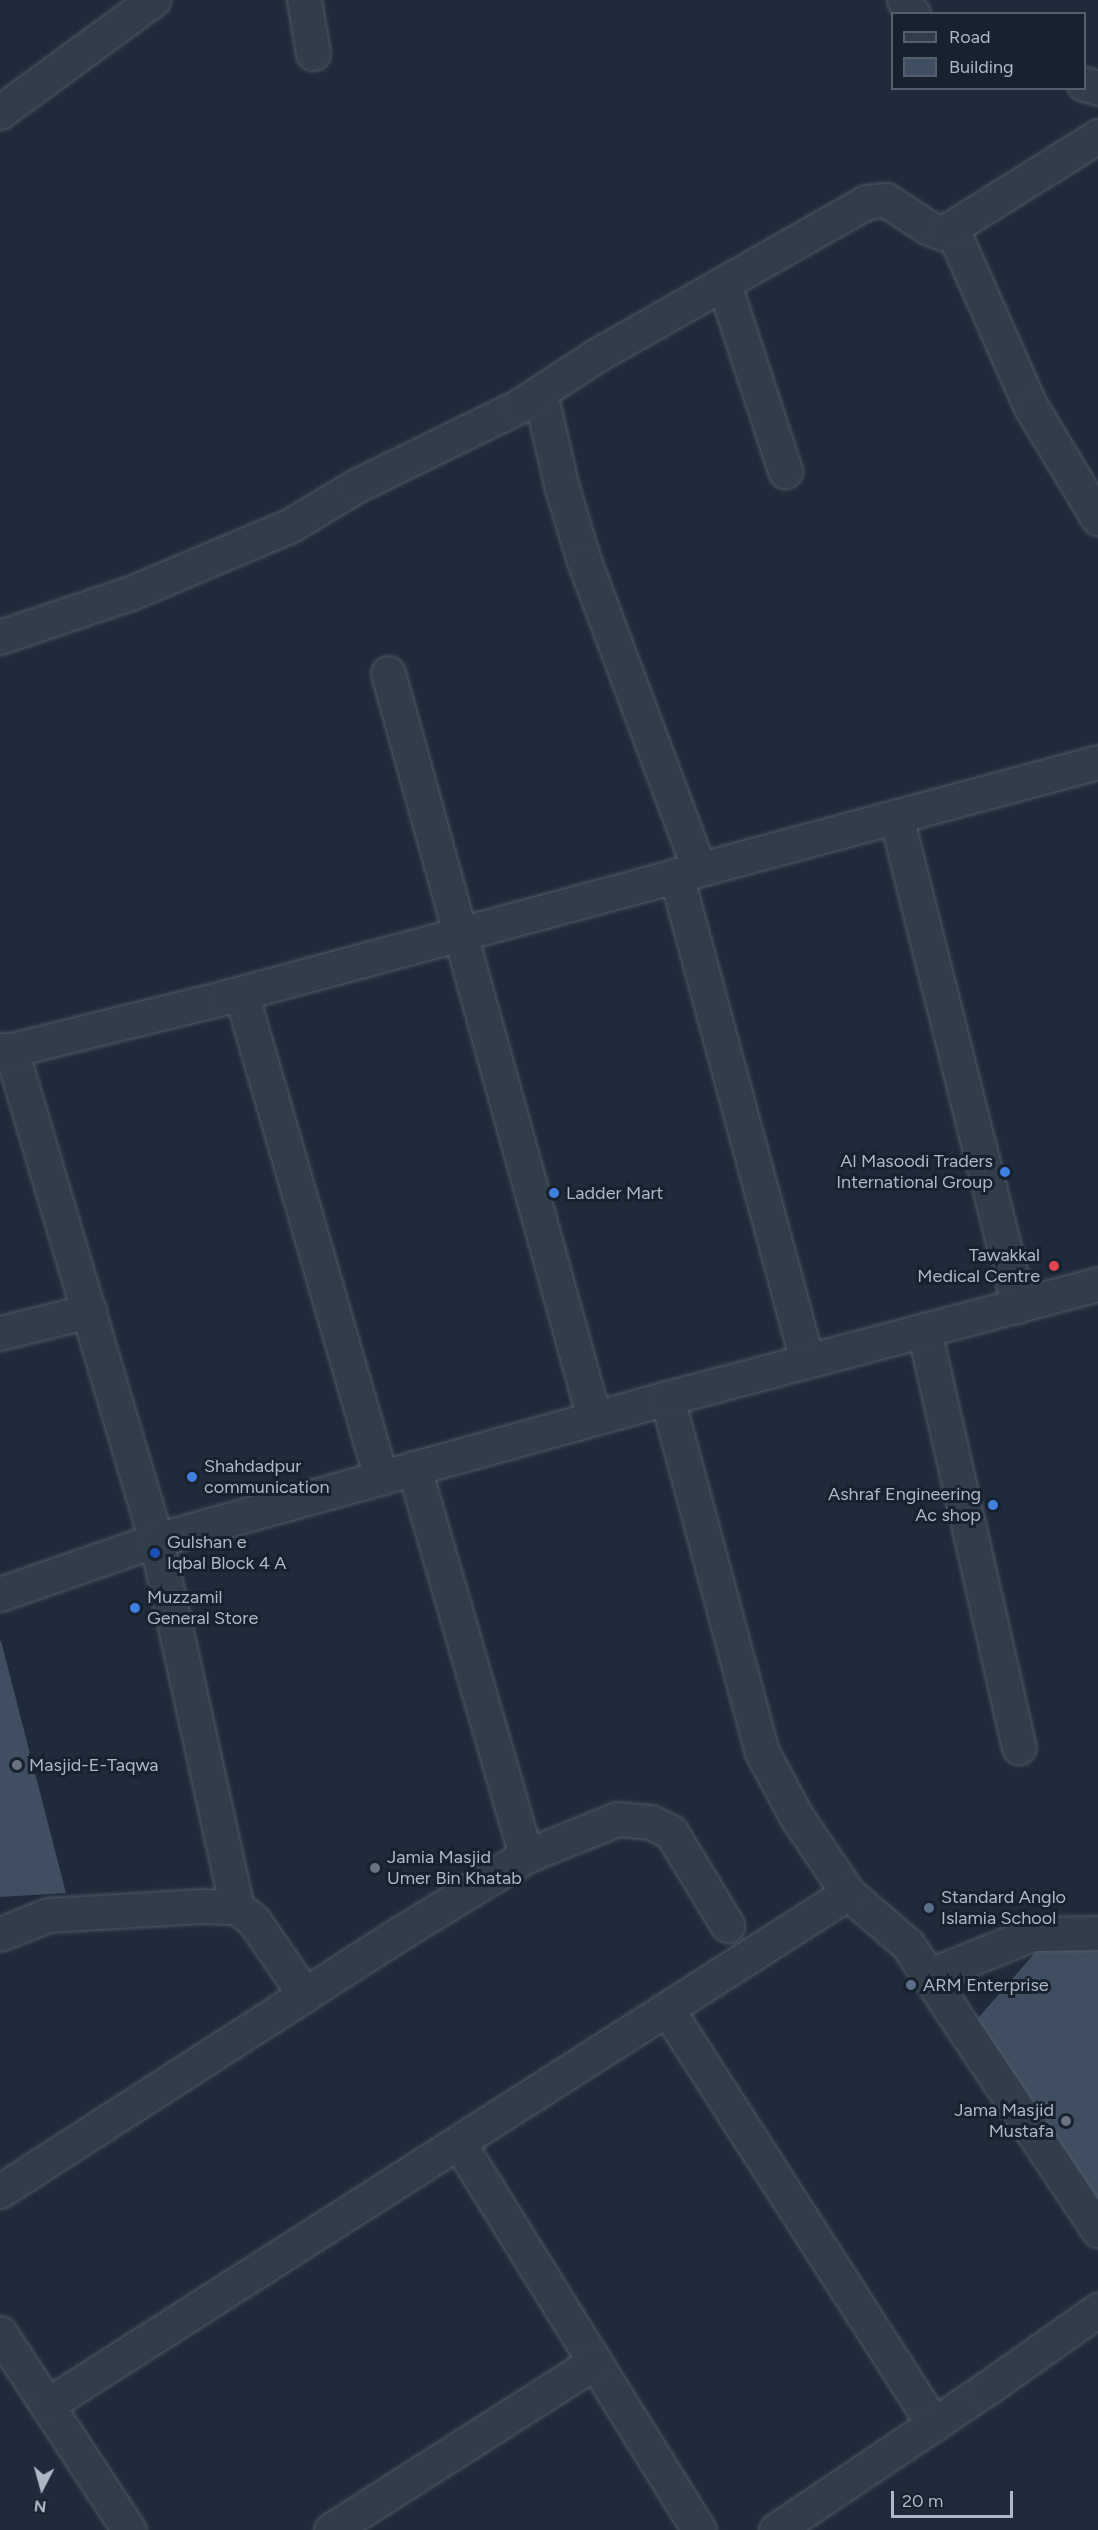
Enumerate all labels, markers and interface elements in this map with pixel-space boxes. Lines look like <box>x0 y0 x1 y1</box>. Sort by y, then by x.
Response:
legend <box>891 12 1086 90</box>
text: Road <box>949 26 990 48</box>
text: Building <box>949 56 1014 78</box>
place label: Al Masoodi Traders International Group <box>836 1151 993 1194</box>
marker: Al Masoodi Traders International Group <box>998 1165 1012 1179</box>
place label: Ladder Mart <box>566 1182 663 1204</box>
marker: Ladder Mart <box>547 1186 561 1200</box>
place label: Tawakkal Medical Centre <box>917 1245 1040 1288</box>
marker: Tawakkal Medical Centre <box>1045 1257 1063 1275</box>
place label: Shahdadpur communication <box>204 1456 329 1498</box>
marker: Shahdadpur communication <box>185 1470 199 1484</box>
place label: Ashraf Engineering Ac shop <box>828 1484 981 1526</box>
marker: Ashraf Engineering Ac shop <box>986 1498 1000 1512</box>
place label: Gulshan e Iqbal Block 4 A <box>167 1532 287 1574</box>
marker: Gulshan e Iqbal Block 4 A <box>148 1546 162 1560</box>
place label: Muzzamil General Store <box>147 1587 258 1630</box>
marker: Muzzamil General Store <box>128 1601 142 1615</box>
place label: Masjid-E-Taqwa <box>29 1754 159 1776</box>
marker: Masjid-E-Taqwa <box>10 1758 24 1772</box>
place label: Jamia Masjid Umer Bin Khatab <box>387 1847 522 1890</box>
marker: Jamia Masjid Umer Bin Khatab <box>368 1861 382 1875</box>
place label: Standard Anglo Islamia School <box>941 1887 1066 1930</box>
marker: Standard Anglo Islamia School <box>922 1901 936 1915</box>
place label: ARM Enterprise <box>923 1974 1049 1996</box>
marker: ARM Enterprise <box>904 1978 918 1992</box>
place label: Jama Masjid Mustafa <box>954 2100 1054 2142</box>
marker: Jama Masjid Mustafa <box>1059 2114 1073 2128</box>
north arrow <box>12 2458 72 2518</box>
scale bar <box>894 2479 1016 2517</box>
text: 20 m <box>902 2490 943 2512</box>
text: N <box>33 2496 47 2516</box>

